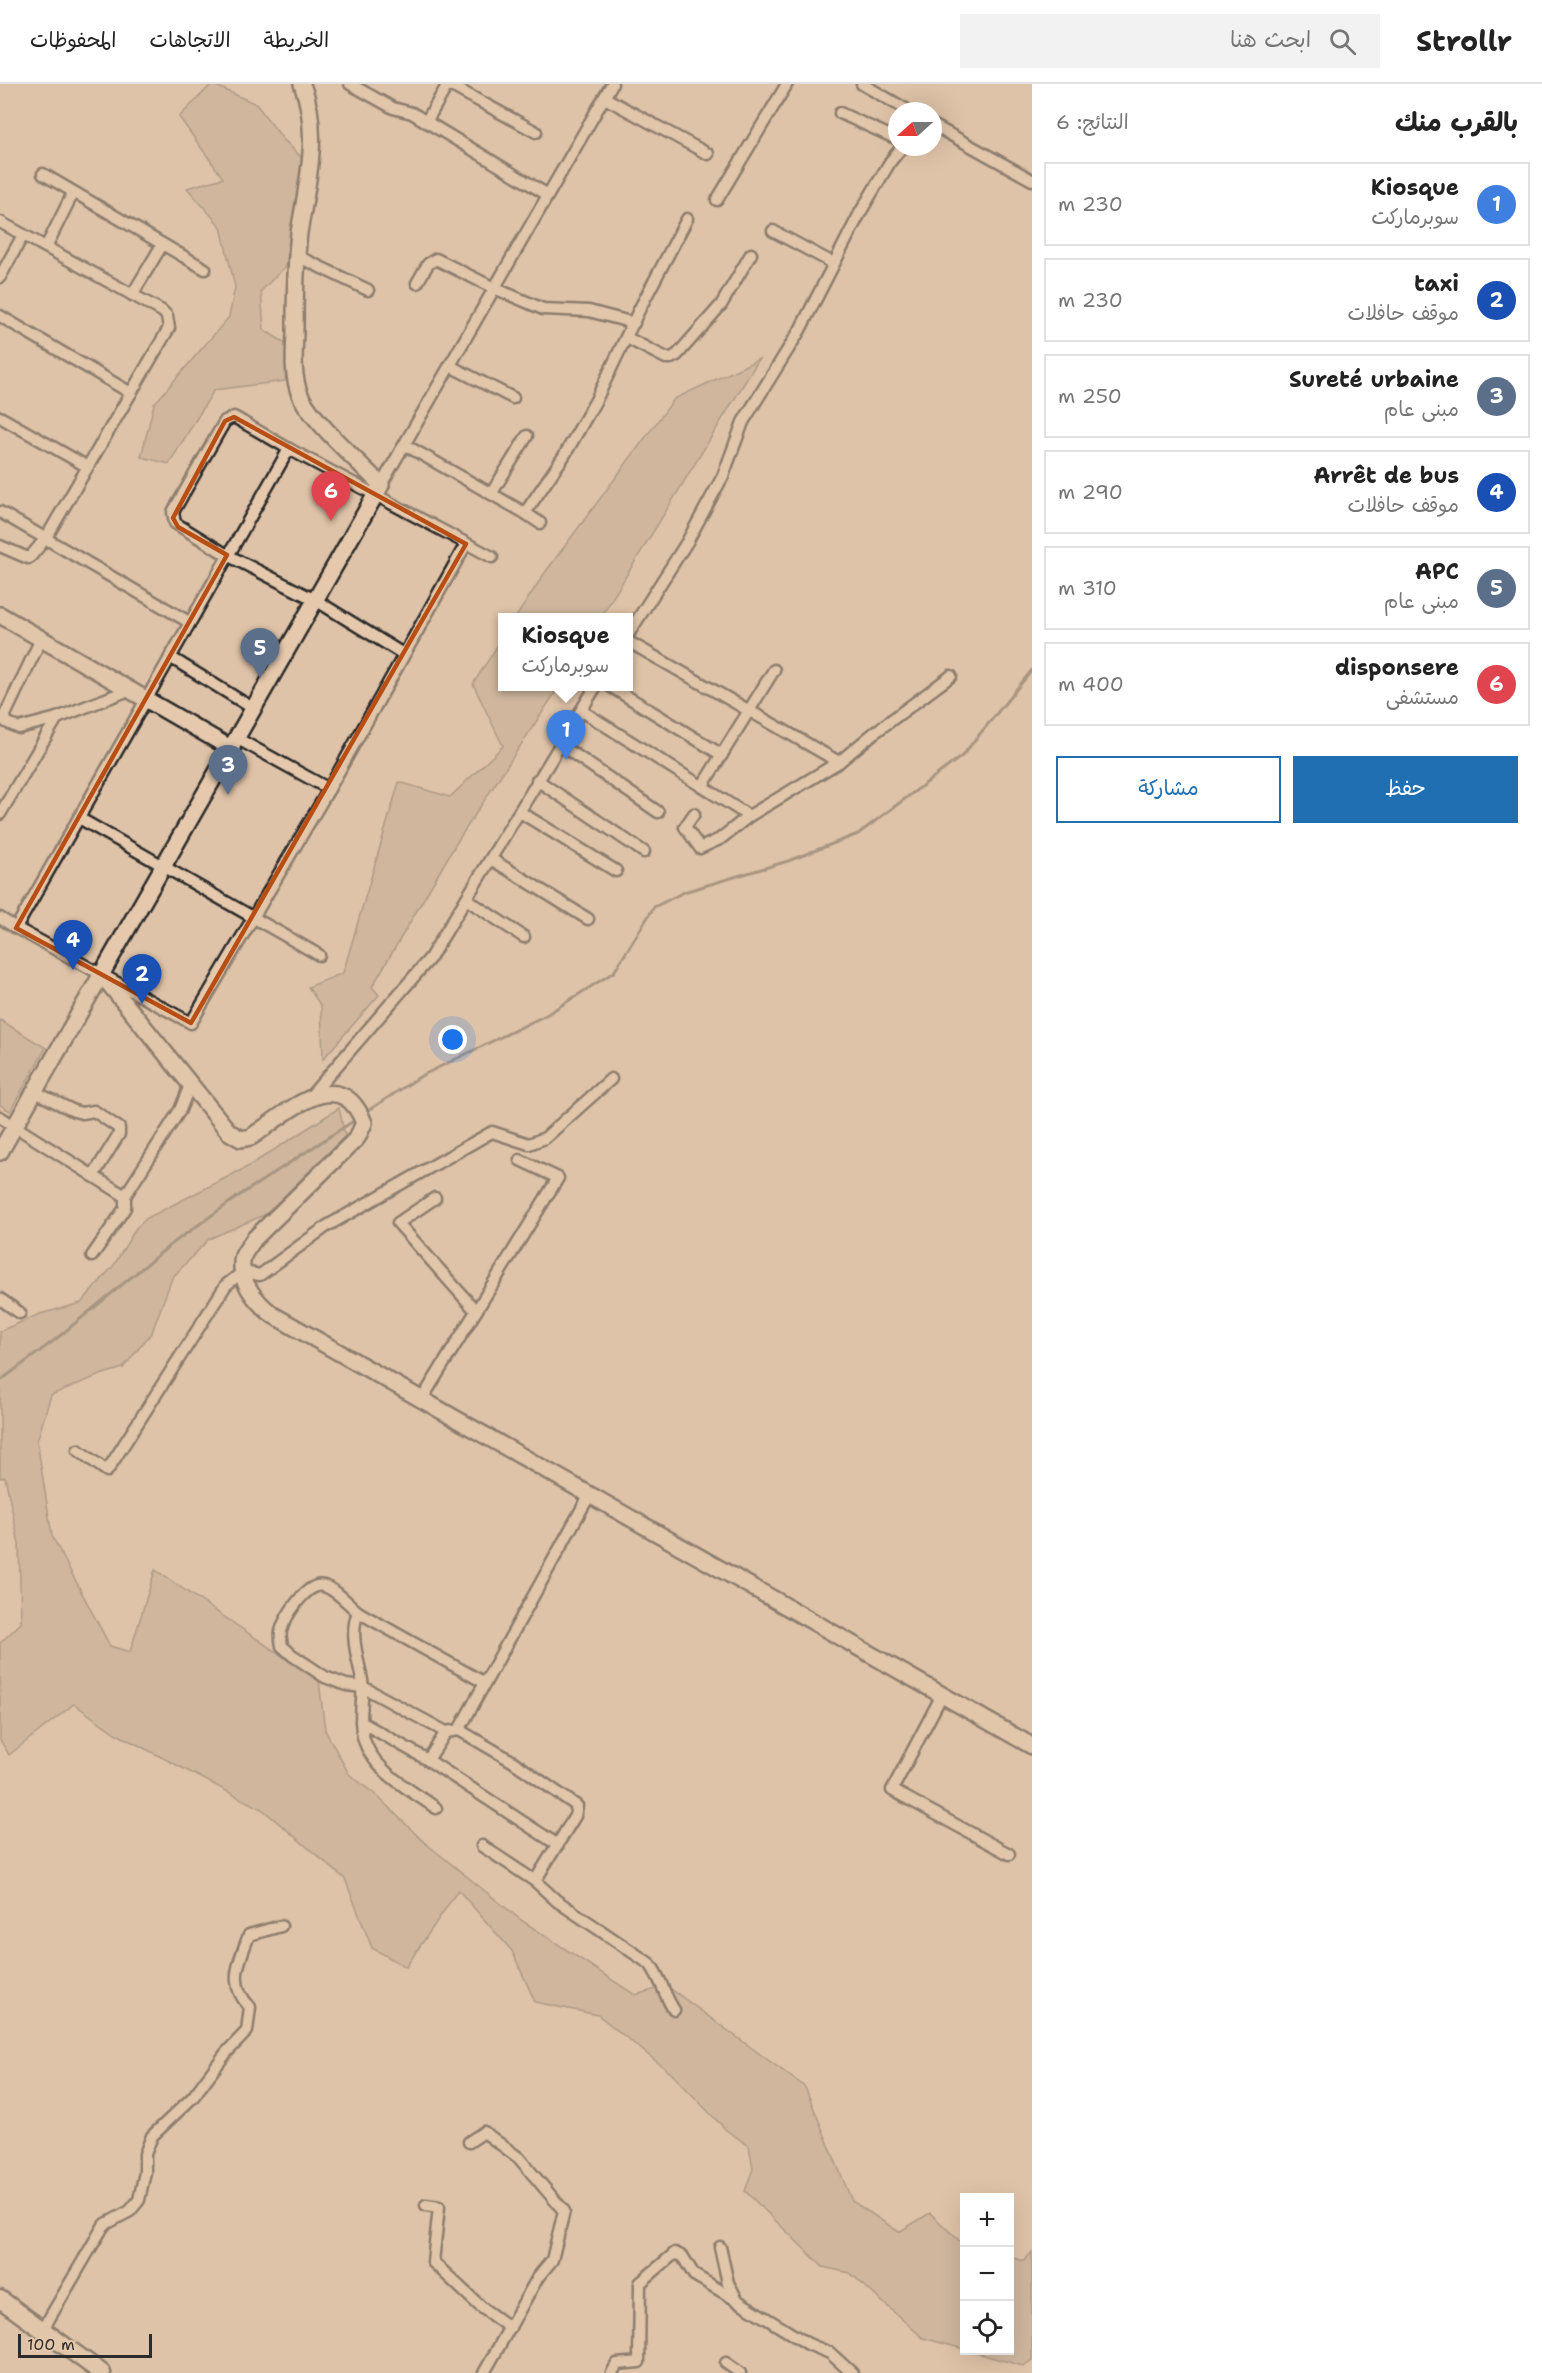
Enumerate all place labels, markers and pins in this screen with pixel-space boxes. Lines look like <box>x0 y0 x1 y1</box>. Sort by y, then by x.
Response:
pin: 6 <box>312 472 350 521</box>
pin: 5 <box>240 628 280 678</box>
pin: 1 <box>546 710 586 760</box>
pin: 3 <box>208 746 248 795</box>
pin: 4 <box>54 920 92 970</box>
pin: 2 <box>122 954 162 1004</box>

